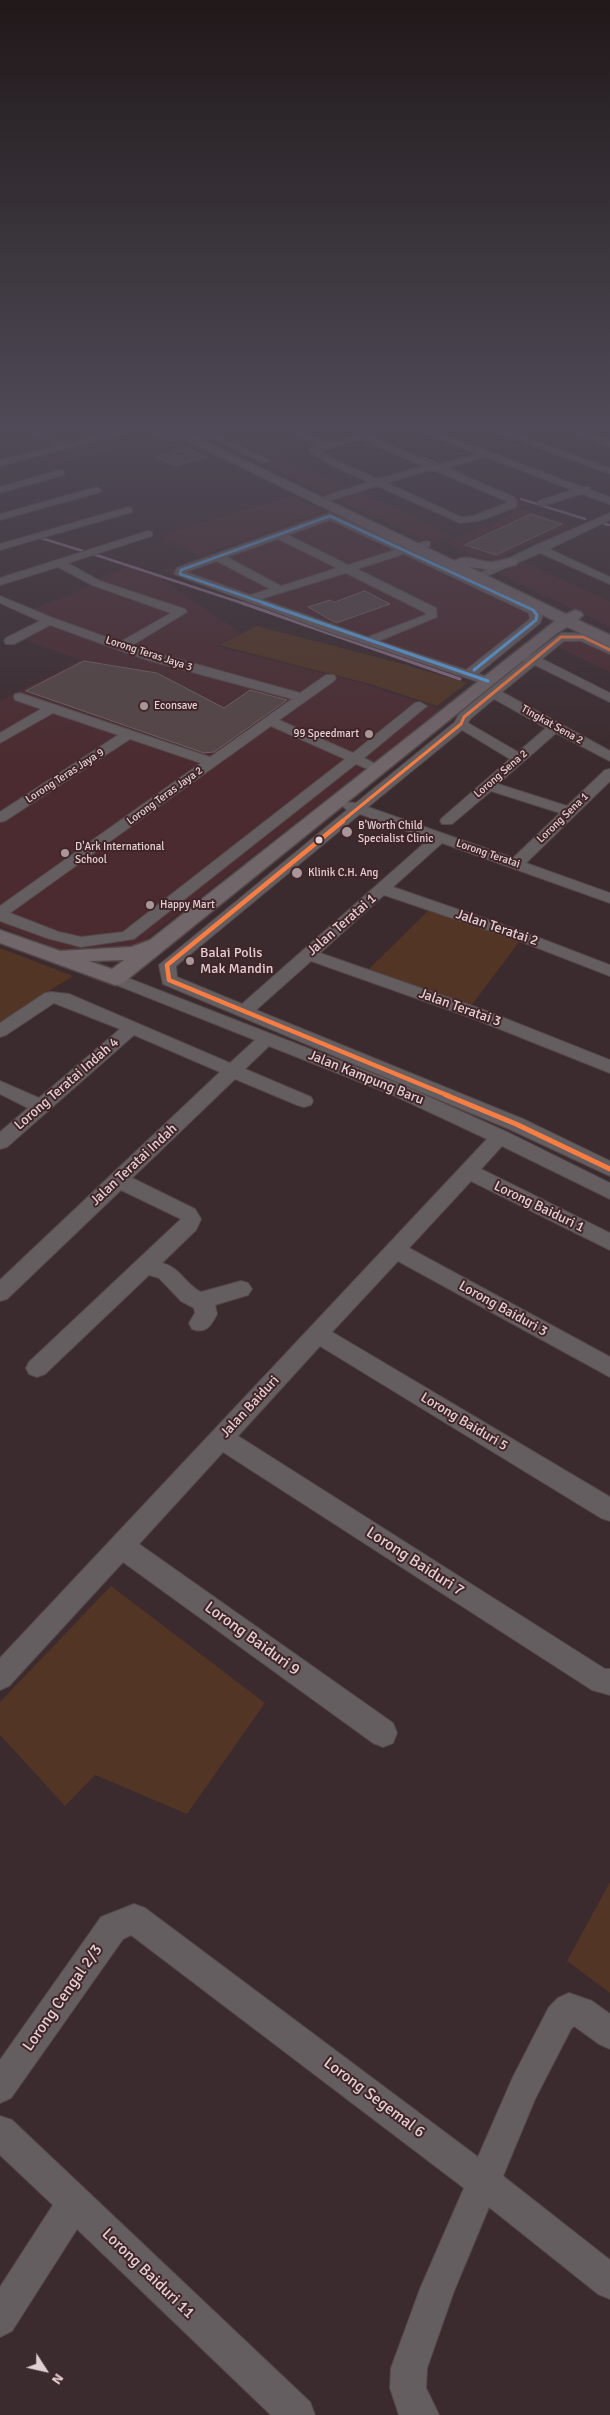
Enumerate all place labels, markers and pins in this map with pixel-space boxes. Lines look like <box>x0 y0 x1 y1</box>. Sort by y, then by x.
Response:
place label: Econsave <box>154 699 198 713</box>
marker: Econsave <box>138 700 150 712</box>
place label: 99 Speedmart <box>293 727 359 741</box>
marker: 99 Speedmart <box>363 728 375 740</box>
place label: B'Worth Child Specialist Clinic <box>358 819 434 845</box>
marker: B'Worth Child Specialist Clinic <box>340 825 354 839</box>
unlabelled marker <box>314 835 324 845</box>
place label: D'Ark International School <box>75 840 165 866</box>
marker: D'Ark International School <box>59 847 71 859</box>
marker: Klinik C.H. Ang <box>290 866 304 880</box>
place label: Klinik C.H. Ang <box>308 866 378 880</box>
place label: Happy Mart <box>160 898 215 912</box>
marker: Happy Mart <box>144 899 156 911</box>
place label: Balai Polis Mak Mandin <box>200 945 273 978</box>
marker: Balai Polis Mak Mandin <box>184 955 196 967</box>

